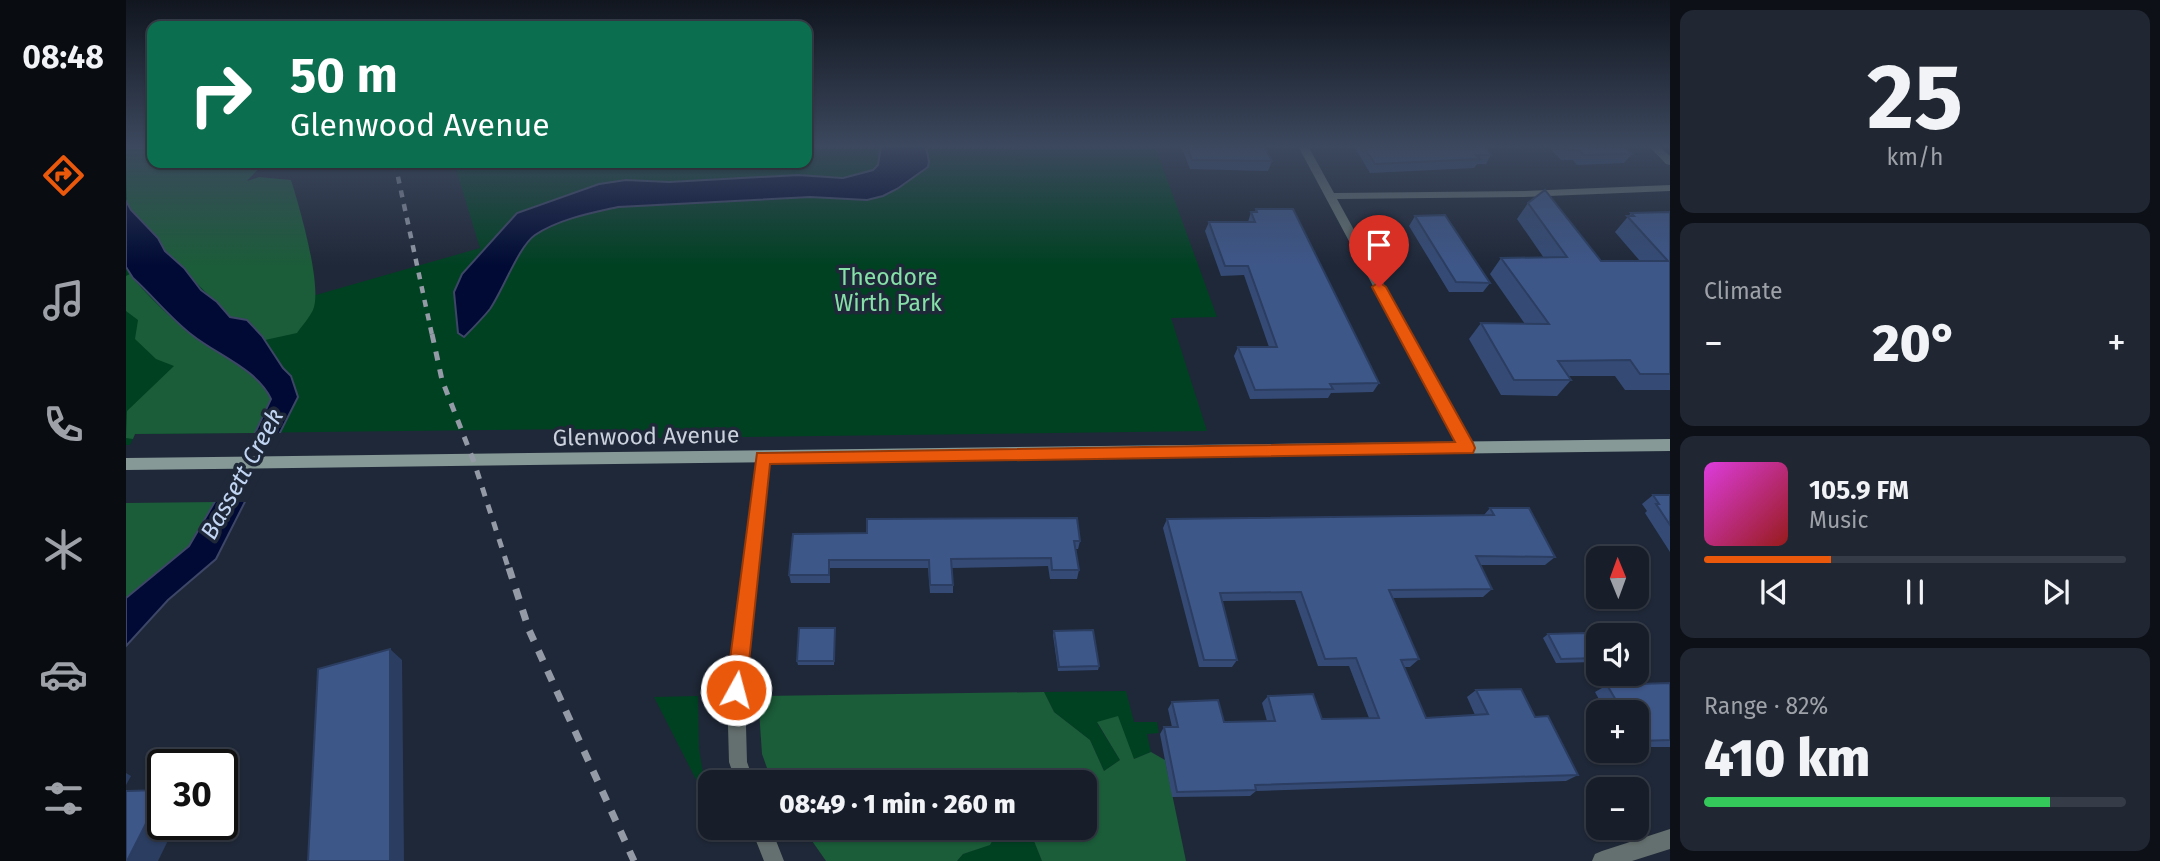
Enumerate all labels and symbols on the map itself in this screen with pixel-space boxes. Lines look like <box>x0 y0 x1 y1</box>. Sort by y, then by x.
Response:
pin <box>1349 215 1409 287</box>
park label: Theodore Wirth Park <box>834 263 942 317</box>
water label: Bassett Creek <box>195 404 289 544</box>
street label: Glenwood Avenue <box>552 420 740 452</box>
north arrow <box>1586 546 1648 609</box>
position arrow <box>699 653 773 727</box>
speed limit sign: 30 <box>147 749 238 840</box>

